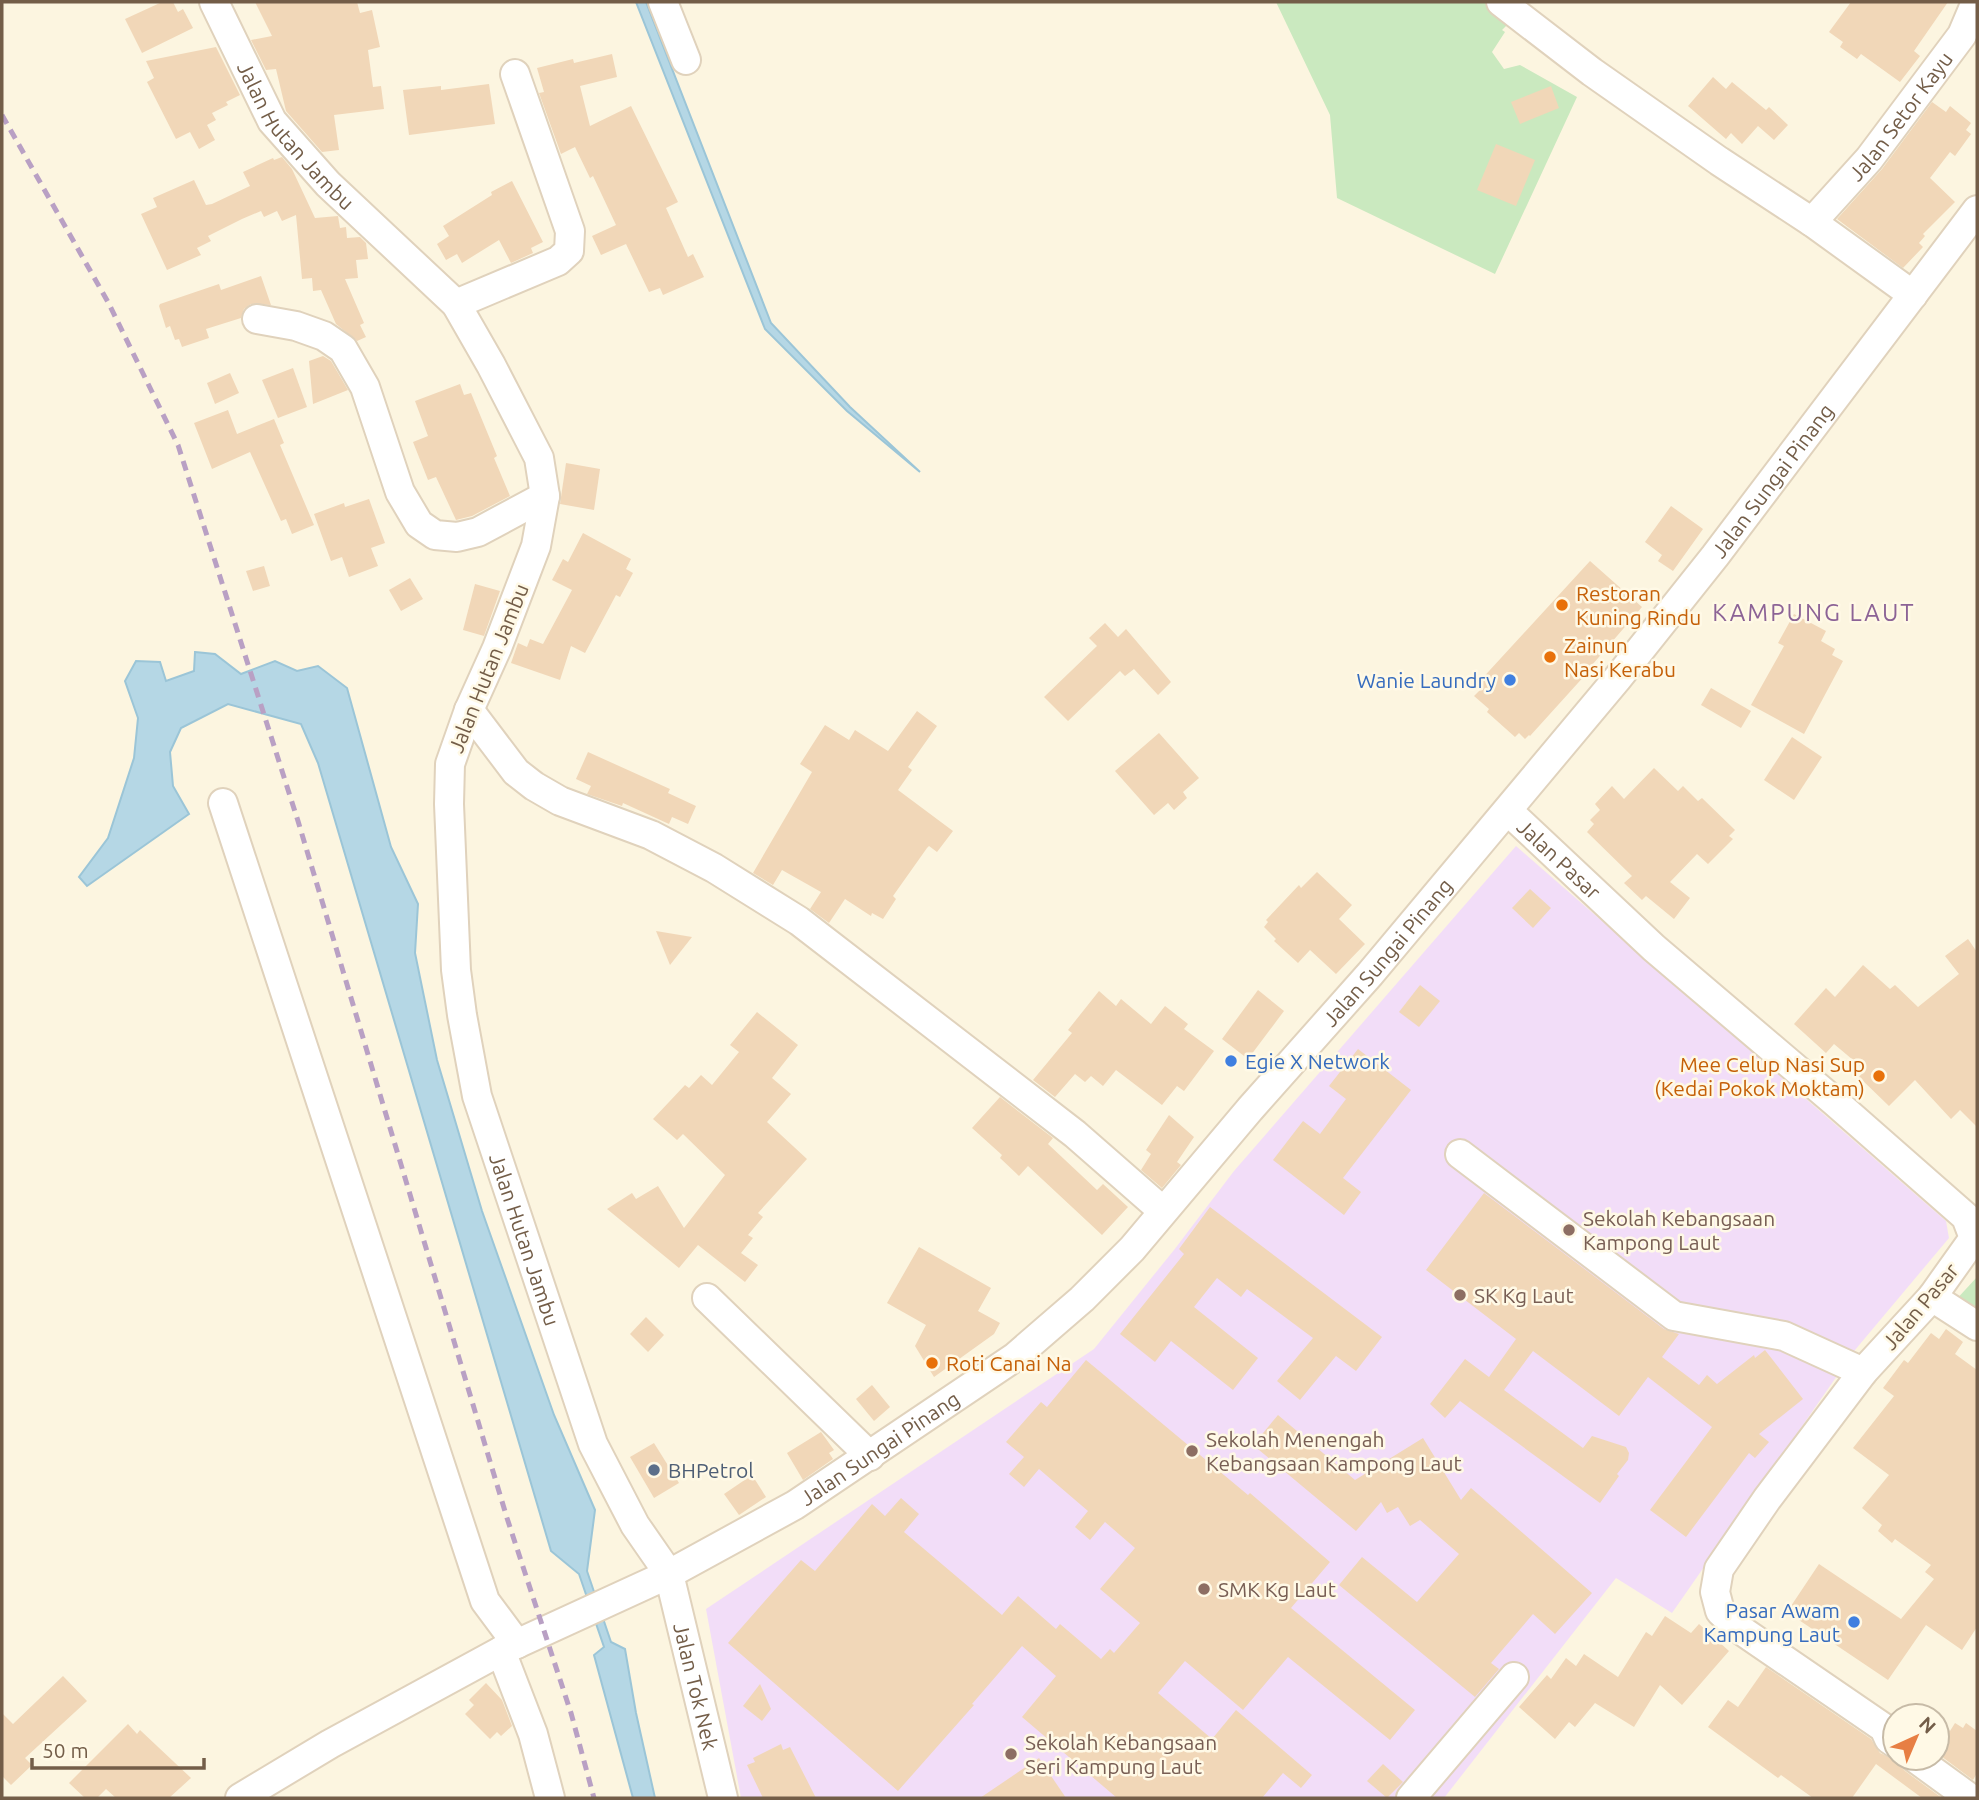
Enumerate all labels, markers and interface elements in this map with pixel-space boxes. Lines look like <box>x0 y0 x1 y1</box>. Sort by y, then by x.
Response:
street label: Jalan Setor Kayu <box>1843 47 1957 186</box>
street label: Jalan Hutan Jambu <box>233 58 359 214</box>
street label: Jalan Sungai Pinang <box>1706 399 1838 562</box>
street label: Jalan Hutan Jambu <box>443 580 533 756</box>
place label: Restoran Kuning Rindu <box>1576 581 1701 629</box>
marker: Restoran Kuning Rindu <box>1554 597 1570 613</box>
district label: KAMPUNG LAUT <box>1712 599 1916 626</box>
place label: Zainun Nasi Kerabu <box>1564 633 1676 681</box>
marker: Zainun Nasi Kerabu <box>1542 649 1558 665</box>
place label: Wanie Laundry <box>1356 668 1496 692</box>
marker: Wanie Laundry <box>1502 672 1518 688</box>
street label: Jalan Pasar <box>1512 814 1606 904</box>
street label: Jalan Sungai Pinang <box>1317 873 1457 1031</box>
place label: Egie X Network <box>1245 1049 1390 1073</box>
place label: Mee Celup Nasi Sup (Kedai Pokok Moktam) <box>1654 1052 1865 1100</box>
marker: Egie X Network <box>1223 1053 1239 1069</box>
marker: Mee Celup Nasi Sup (Kedai Pokok Moktam) <box>1871 1068 1887 1084</box>
street label: Jalan Hutan Jambu <box>485 1150 565 1329</box>
place label: Sekolah Kebangsaan Kampong Laut <box>1583 1206 1775 1254</box>
marker: Sekolah Kebangsaan Kampong Laut <box>1561 1222 1577 1238</box>
street label: Jalan Pasar <box>1877 1258 1963 1354</box>
place label: SK Kg Laut <box>1474 1283 1574 1307</box>
marker: SK Kg Laut <box>1452 1287 1468 1303</box>
place label: Roti Canai Na <box>946 1351 1072 1375</box>
marker: Roti Canai Na <box>924 1355 940 1371</box>
street label: Jalan Sungai Pinang <box>795 1386 964 1510</box>
place label: Sekolah Menengah Kebangsaan Kampong Laut <box>1206 1427 1462 1475</box>
marker: Sekolah Menengah Kebangsaan Kampong Laut <box>1184 1443 1200 1459</box>
place label: BHPetrol <box>668 1458 754 1482</box>
marker: BHPetrol <box>646 1462 662 1478</box>
place label: SMK Kg Laut <box>1218 1577 1336 1601</box>
marker: SMK Kg Laut <box>1196 1581 1212 1597</box>
place label: Pasar Awam Kampung Laut <box>1703 1598 1840 1646</box>
marker: Pasar Awam Kampung Laut <box>1846 1614 1862 1630</box>
street label: Jalan Tok Nek <box>669 1620 723 1753</box>
north arrow <box>1881 1702 1951 1772</box>
text: N <box>1915 1712 1941 1738</box>
scale bar <box>32 1727 203 1771</box>
place label: Sekolah Kebangsaan Seri Kampung Laut <box>1025 1730 1217 1778</box>
text: 50 m <box>42 1738 89 1762</box>
marker: Sekolah Kebangsaan Seri Kampung Laut <box>1003 1746 1019 1762</box>

